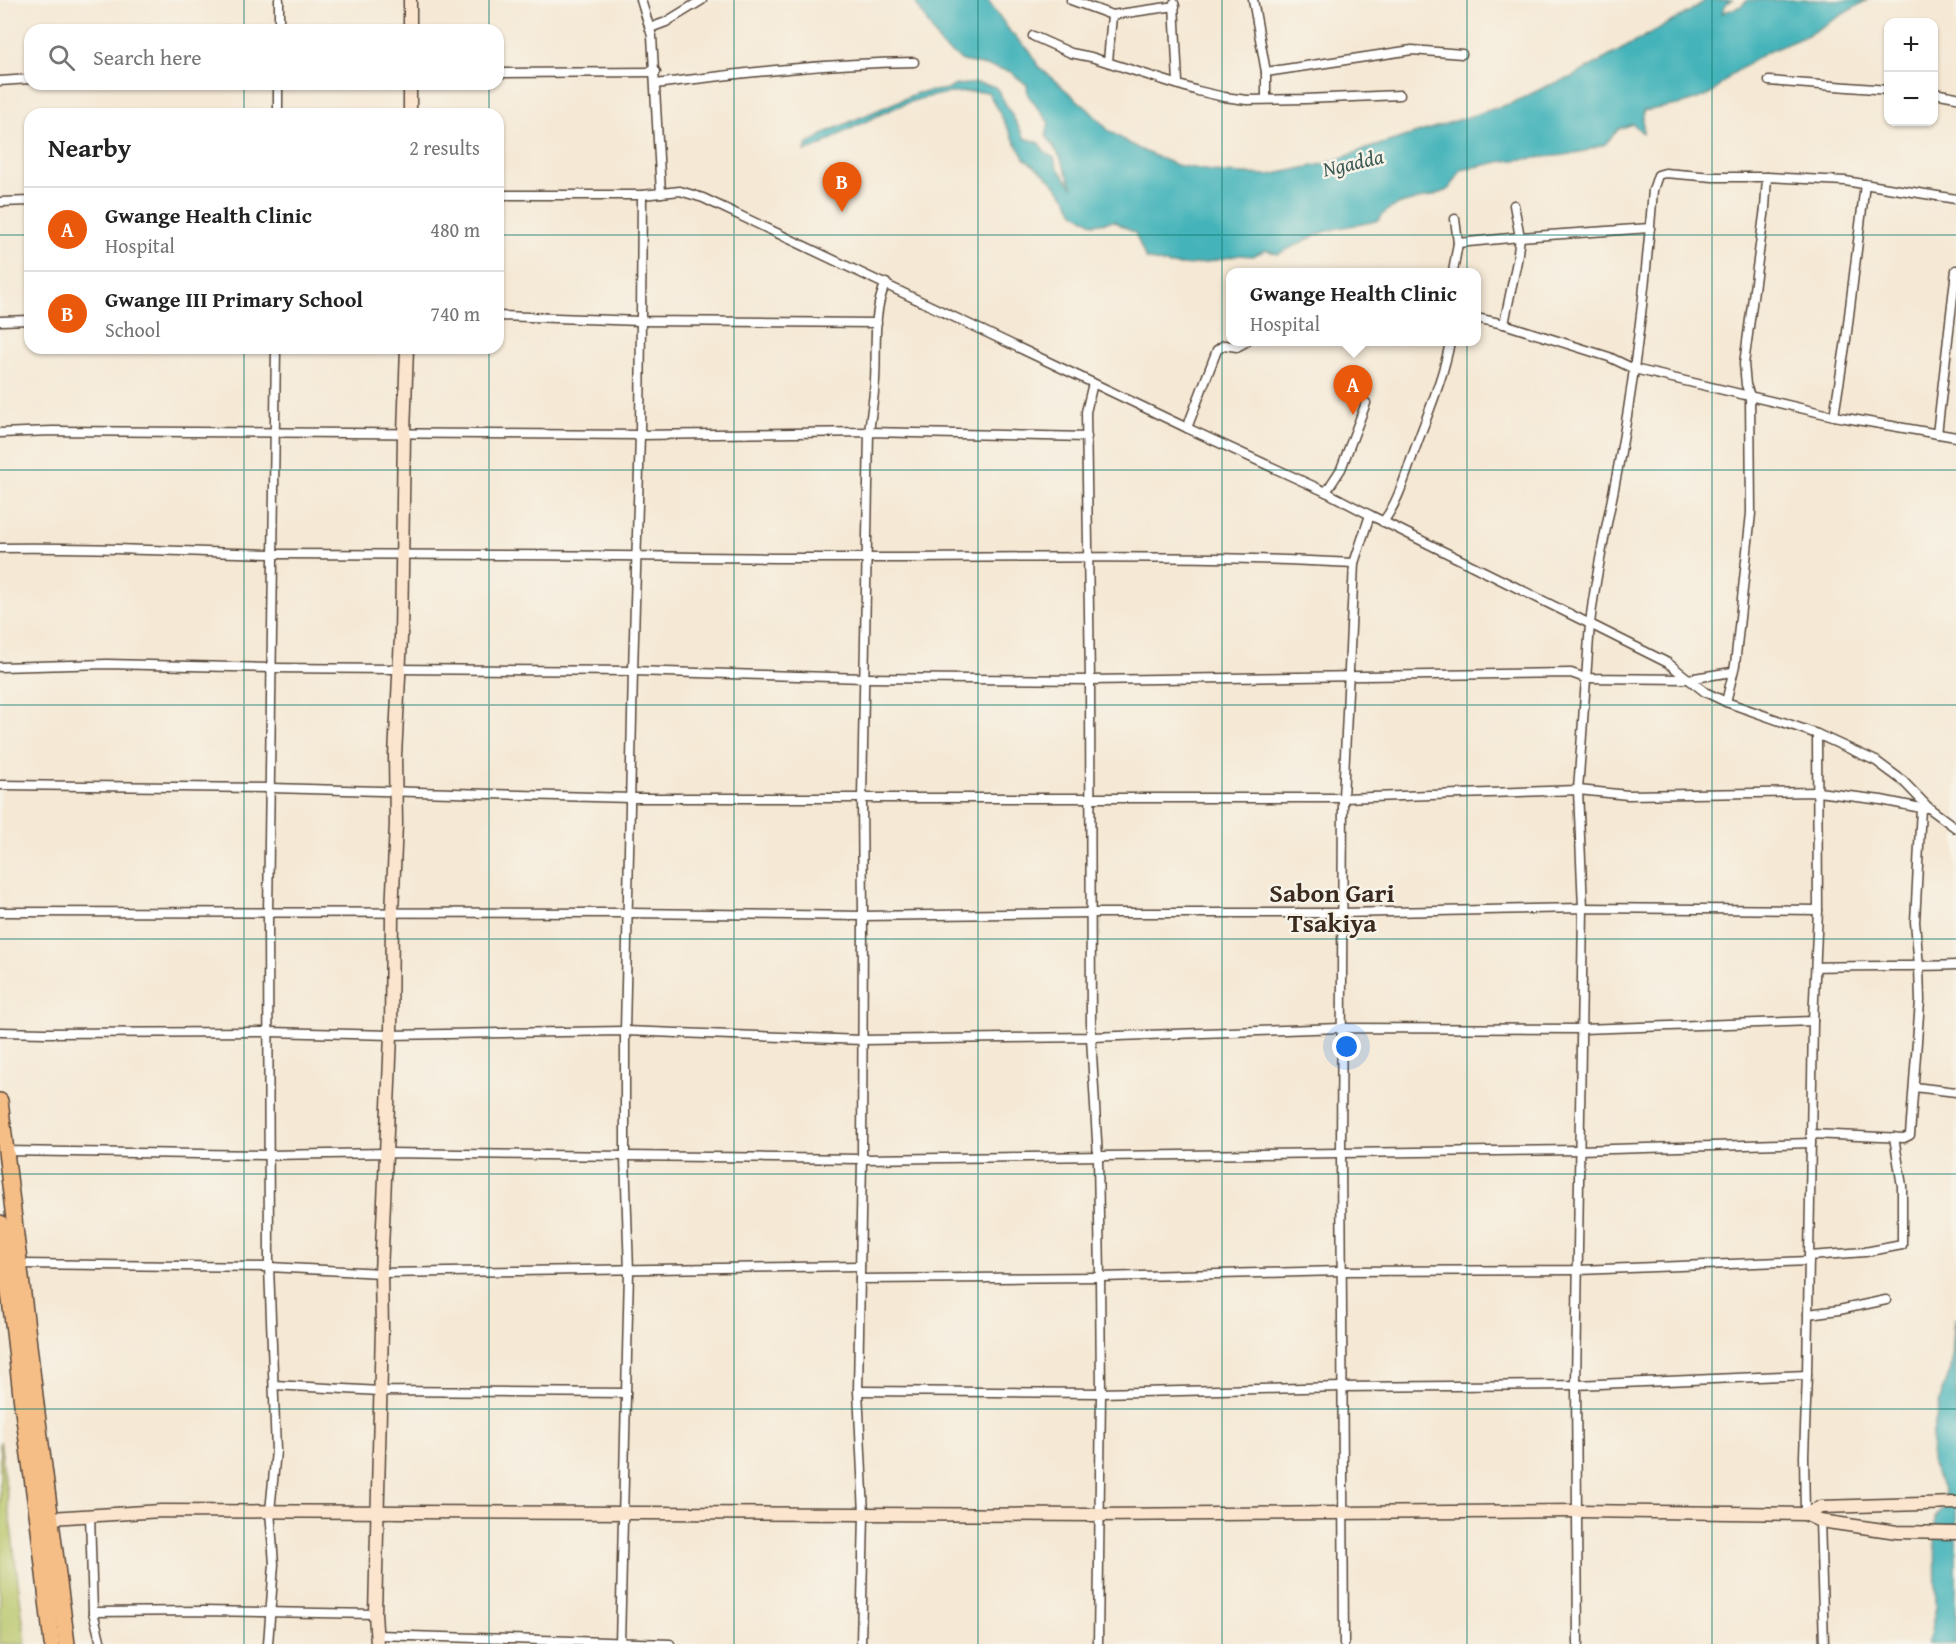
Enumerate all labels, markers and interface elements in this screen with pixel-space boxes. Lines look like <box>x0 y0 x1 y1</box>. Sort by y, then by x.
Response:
map controls <box>1884 18 1938 126</box>
button: + <box>1884 18 1938 72</box>
search box <box>24 24 504 90</box>
icon: search <box>45 41 78 74</box>
text: Search here <box>93 41 202 73</box>
button: − <box>1884 72 1938 126</box>
text: Nearby <box>48 128 131 167</box>
text: 2 results <box>409 133 480 162</box>
water label: Ngadda <box>1318 140 1387 185</box>
pin: B <box>822 162 862 212</box>
text: Gwange Health Clinic <box>105 199 312 231</box>
text: A <box>61 215 74 244</box>
text: 480 m <box>430 215 480 244</box>
text: Hospital <box>105 231 175 260</box>
popup <box>1226 268 1481 346</box>
text: Gwange Health Clinic <box>1250 277 1457 309</box>
text: Gwange III Primary School <box>105 283 363 315</box>
text: B <box>61 299 74 328</box>
text: 740 m <box>430 299 480 328</box>
text: Hospital <box>1250 309 1320 338</box>
text: School <box>105 315 161 344</box>
pin: A <box>1334 366 1372 415</box>
district label: Sabon Gari Tsakiya <box>1269 873 1395 942</box>
your location <box>1332 1032 1361 1061</box>

